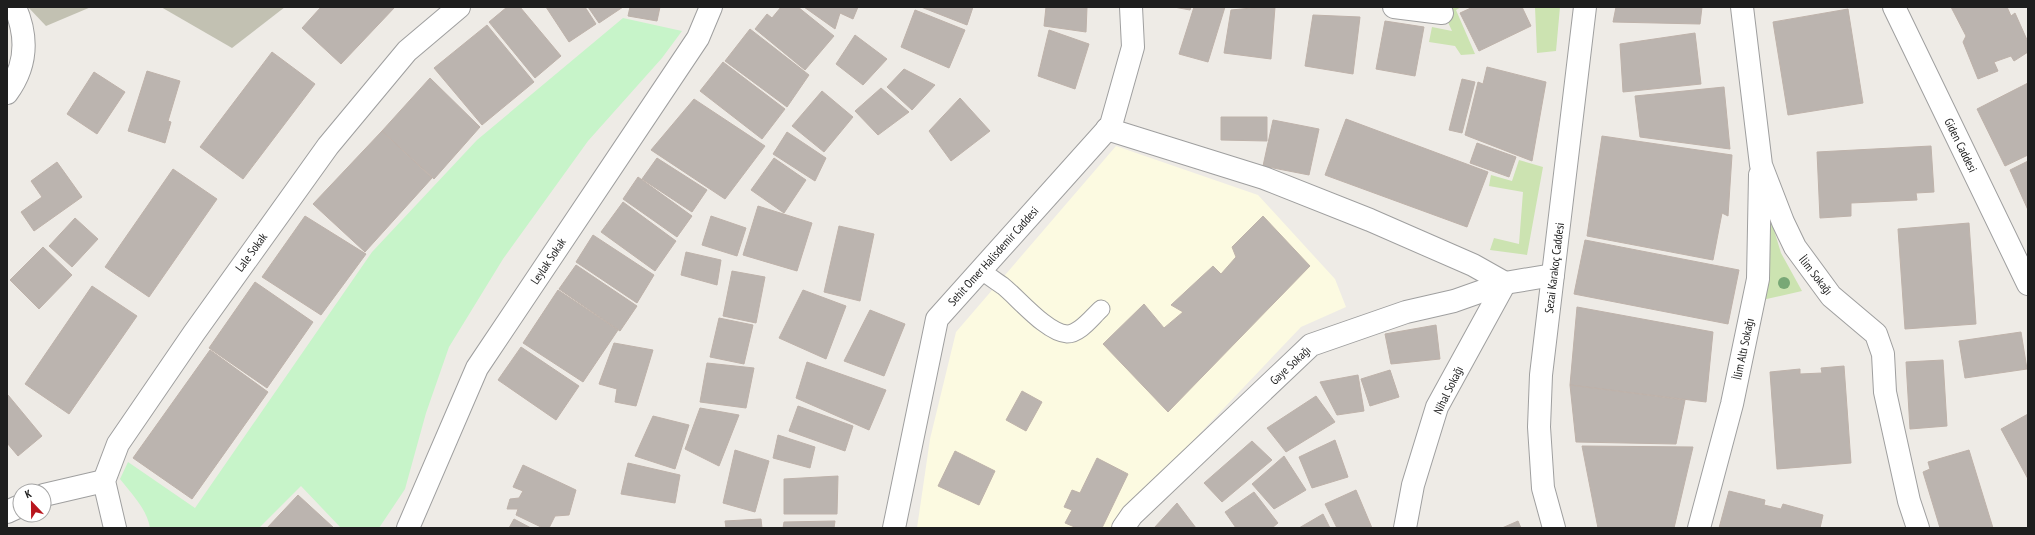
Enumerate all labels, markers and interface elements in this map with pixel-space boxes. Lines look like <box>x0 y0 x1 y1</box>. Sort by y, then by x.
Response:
street label: Giden Caddesi <box>1941 115 1981 175</box>
street label: Sehit Omer Halisdemir Caddesi <box>945 203 1041 309</box>
street label: Sezai Karakoç Caddesi <box>1541 222 1567 314</box>
street label: Lale Sokak <box>232 229 270 274</box>
street label: Leylak Sokak <box>527 235 569 287</box>
street label: İlim Sokağı <box>1796 252 1836 298</box>
street label: İlim Altı Sokağı <box>1729 317 1757 381</box>
street label: Gaye Sokağı <box>1266 342 1314 388</box>
street label: Nihal Sokağı <box>1430 363 1466 417</box>
north arrow <box>12 483 52 523</box>
text: K <box>23 486 34 501</box>

